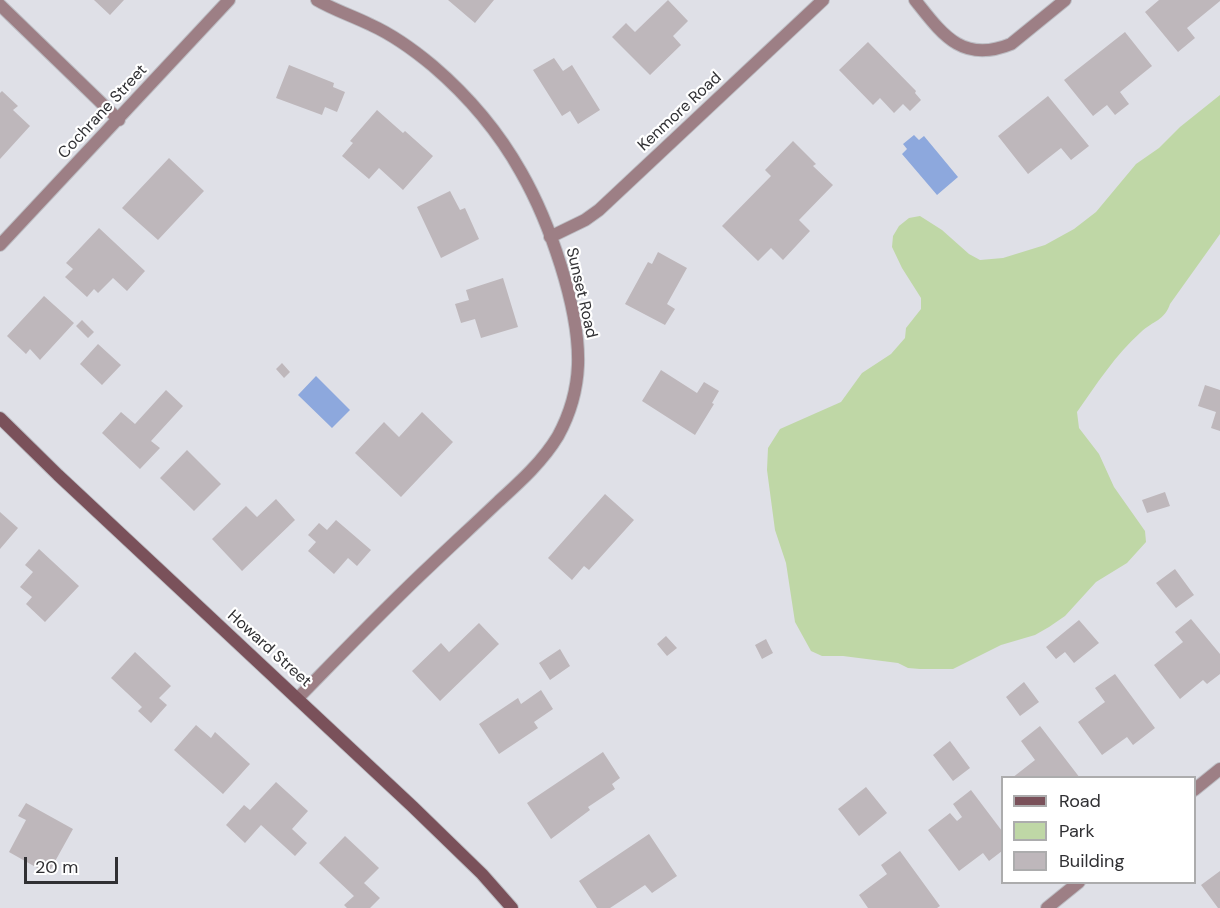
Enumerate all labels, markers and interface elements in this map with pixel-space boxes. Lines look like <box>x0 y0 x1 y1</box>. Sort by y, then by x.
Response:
street label: Cochrane Street <box>54 61 152 163</box>
street label: Kenmore Road <box>634 68 726 156</box>
street label: Sunset Road <box>561 246 601 340</box>
street label: Howard Street <box>223 606 315 692</box>
legend <box>1001 776 1196 884</box>
text: Road <box>1059 789 1101 813</box>
text: Park <box>1059 819 1095 843</box>
scale bar <box>27 845 122 883</box>
text: Building <box>1059 849 1124 873</box>
text: 20 m <box>35 855 78 879</box>

